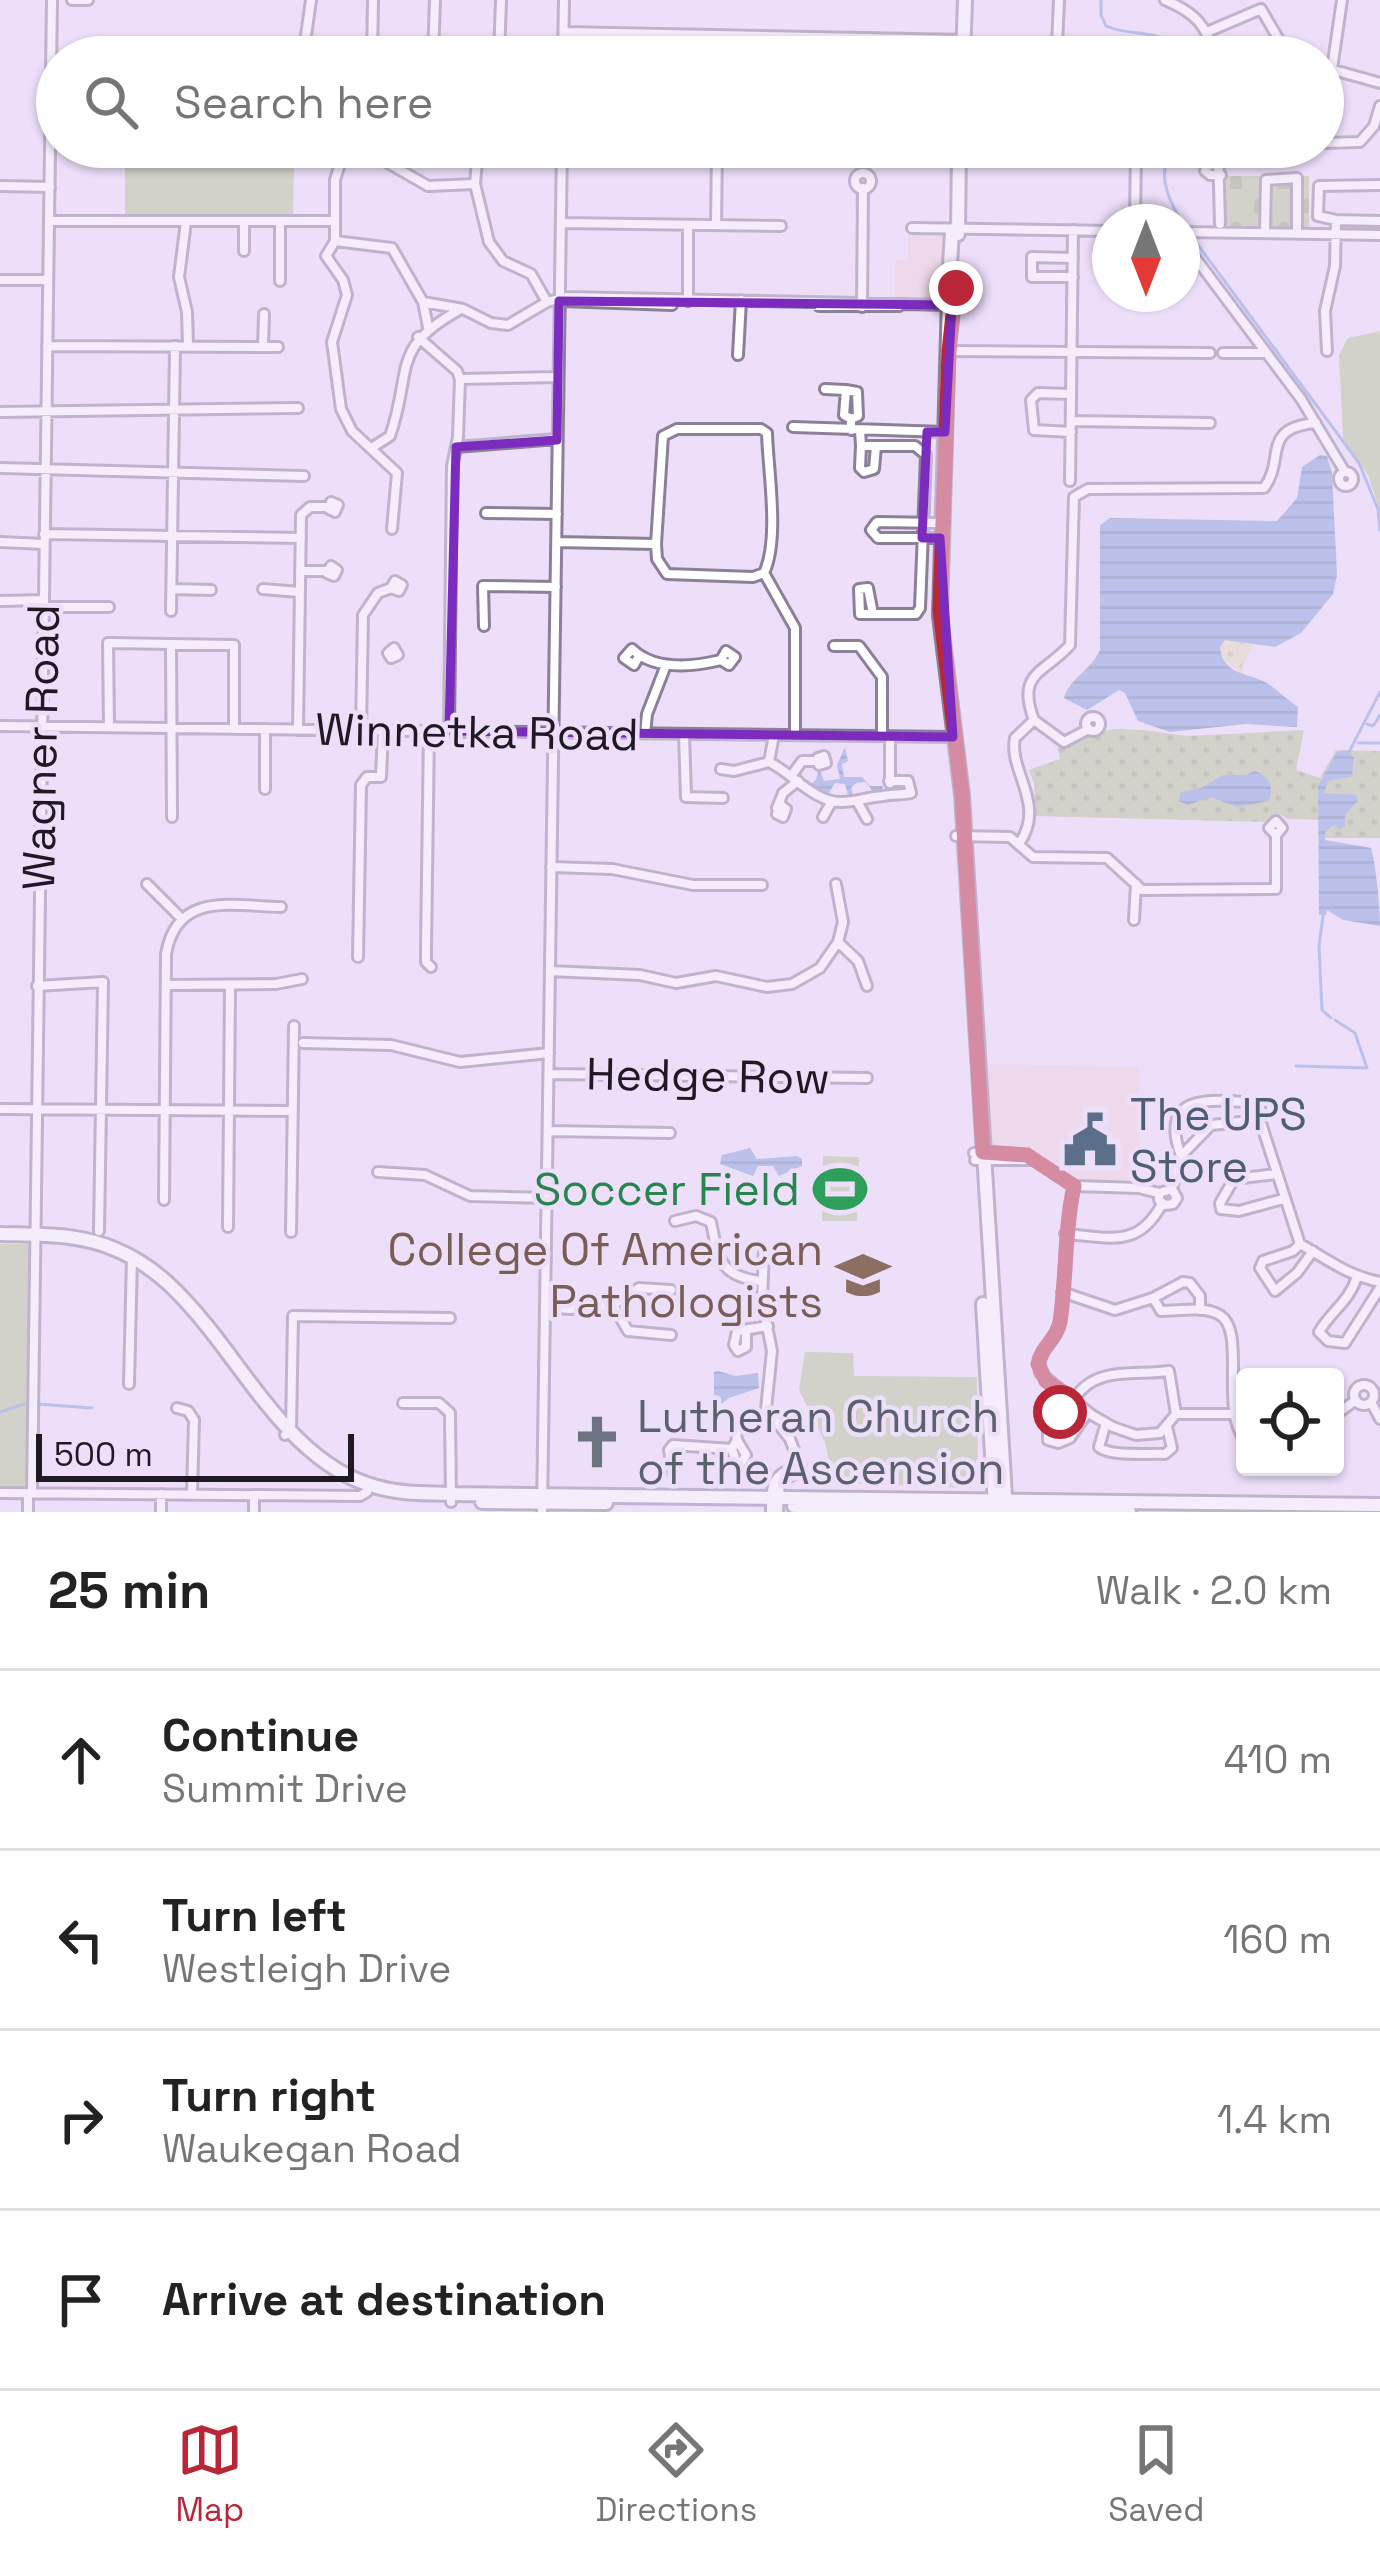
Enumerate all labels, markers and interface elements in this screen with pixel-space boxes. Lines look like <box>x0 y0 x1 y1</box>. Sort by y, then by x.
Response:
search box <box>36 36 1344 168</box>
icon: search <box>78 69 144 135</box>
text: Search here <box>174 74 433 131</box>
north arrow <box>1092 204 1200 312</box>
route end <box>929 261 983 315</box>
street label: Wagner Road <box>10 603 72 891</box>
street label: Winnetka Road <box>315 701 639 763</box>
street label: Hedge Row <box>585 1045 831 1107</box>
place label: The UPS Store <box>1130 1086 1307 1195</box>
public building icon: The UPS Store <box>1061 1111 1119 1169</box>
sports icon: Soccer Field <box>811 1160 869 1218</box>
place label: Soccer Field <box>534 1161 800 1218</box>
place label: College Of American Pathologists <box>388 1221 823 1330</box>
school or university icon: College Of American Pathologists <box>834 1246 892 1304</box>
map controls <box>1236 1368 1344 1476</box>
button: locate <box>1236 1368 1344 1476</box>
route start <box>1033 1385 1087 1439</box>
place label: Lutheran Church of the Ascension <box>637 1388 1005 1497</box>
church icon: Lutheran Church of the Ascension <box>568 1413 626 1471</box>
scale bar <box>36 1428 354 1481</box>
text: 500 m <box>54 1434 153 1476</box>
text: 25 min <box>48 1558 210 1623</box>
text: Walk · 2.0 km <box>1096 1566 1332 1615</box>
text: Continue <box>162 1707 359 1764</box>
icon: ahead <box>48 1727 114 1793</box>
text: 410 m <box>1224 1735 1332 1784</box>
text: Summit Drive <box>162 1764 408 1813</box>
text: Turn left <box>162 1887 347 1944</box>
icon: left <box>48 1907 114 1973</box>
text: 160 m <box>1223 1915 1332 1964</box>
text: Westleigh Drive <box>162 1944 451 1993</box>
text: Turn right <box>162 2067 376 2124</box>
icon: right <box>48 2087 114 2153</box>
text: 1.4 km <box>1217 2095 1332 2144</box>
text: Waukegan Road <box>162 2124 462 2173</box>
icon: arrive <box>48 2267 114 2333</box>
text: Arrive at destination <box>162 2271 606 2328</box>
tab: Map <box>176 2417 244 2531</box>
tab: Directions <box>595 2417 757 2531</box>
tab: Saved <box>1108 2417 1204 2531</box>

